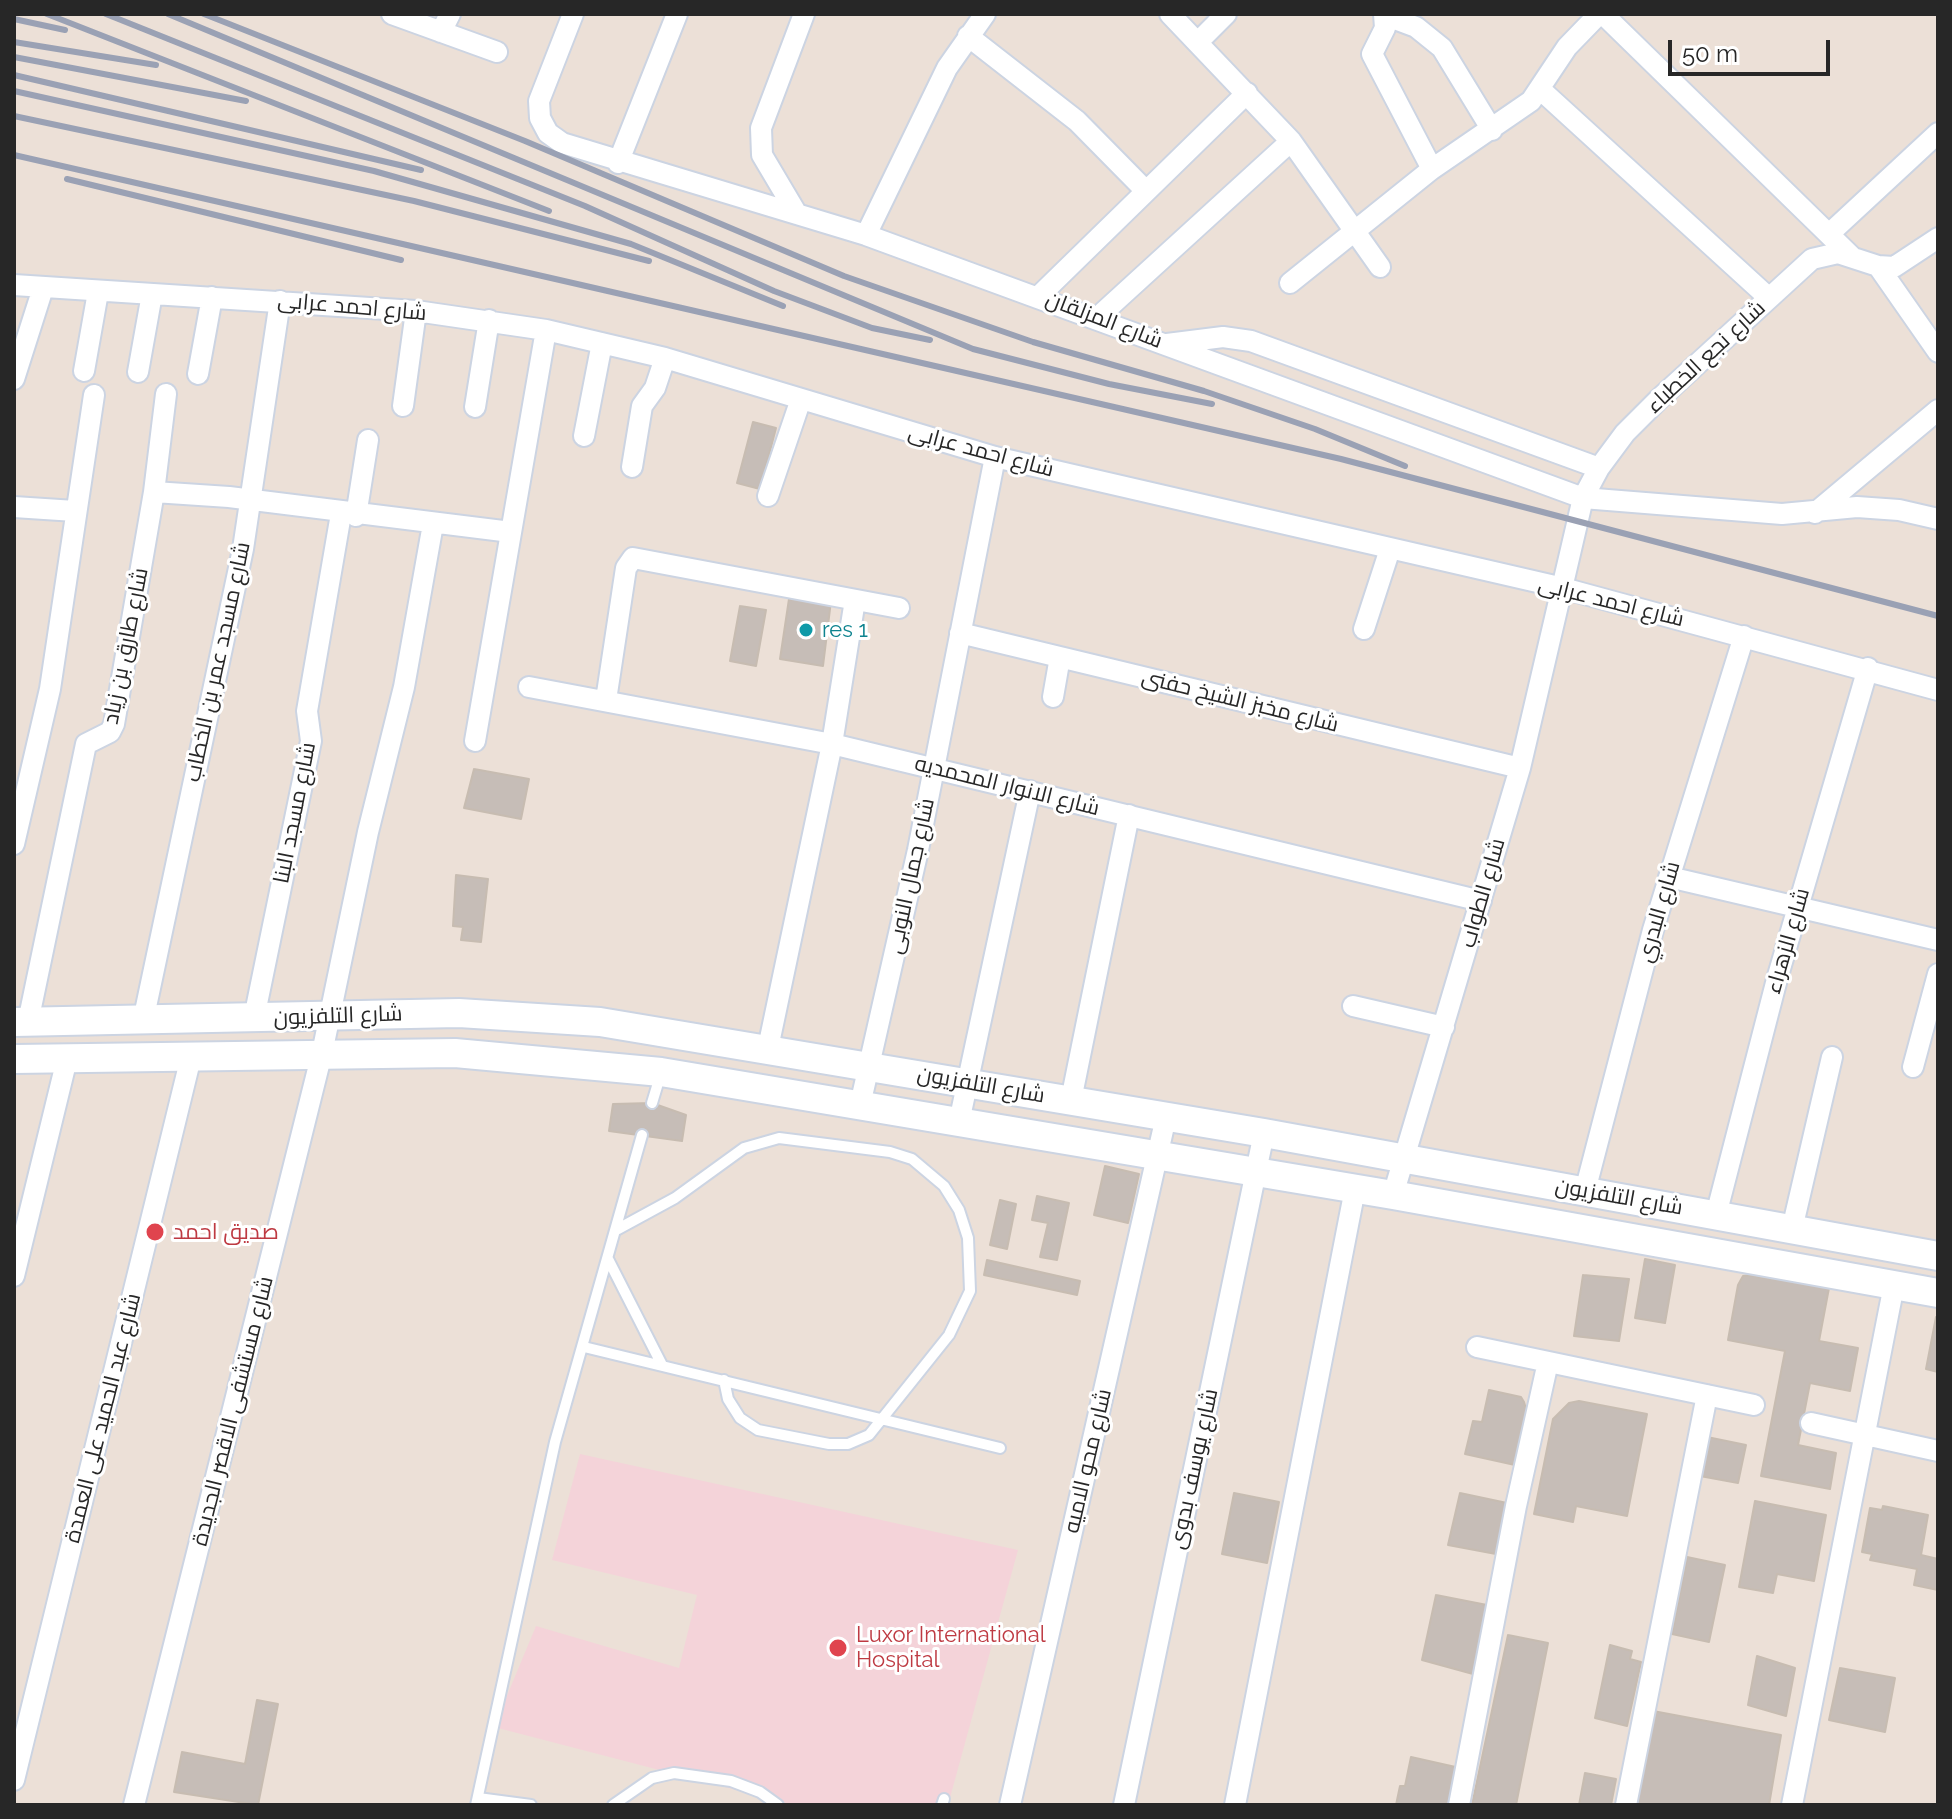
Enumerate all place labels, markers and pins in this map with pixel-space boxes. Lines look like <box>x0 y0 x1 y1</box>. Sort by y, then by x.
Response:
place label: res 1 <box>822 617 868 643</box>
marker: res 1 <box>797 621 815 639</box>
place label: صديق احمد <box>173 1219 279 1245</box>
marker: صديق احمد <box>144 1221 166 1243</box>
place label: Luxor International Hospital <box>856 1622 1046 1674</box>
marker: Luxor International Hospital <box>827 1637 849 1659</box>

